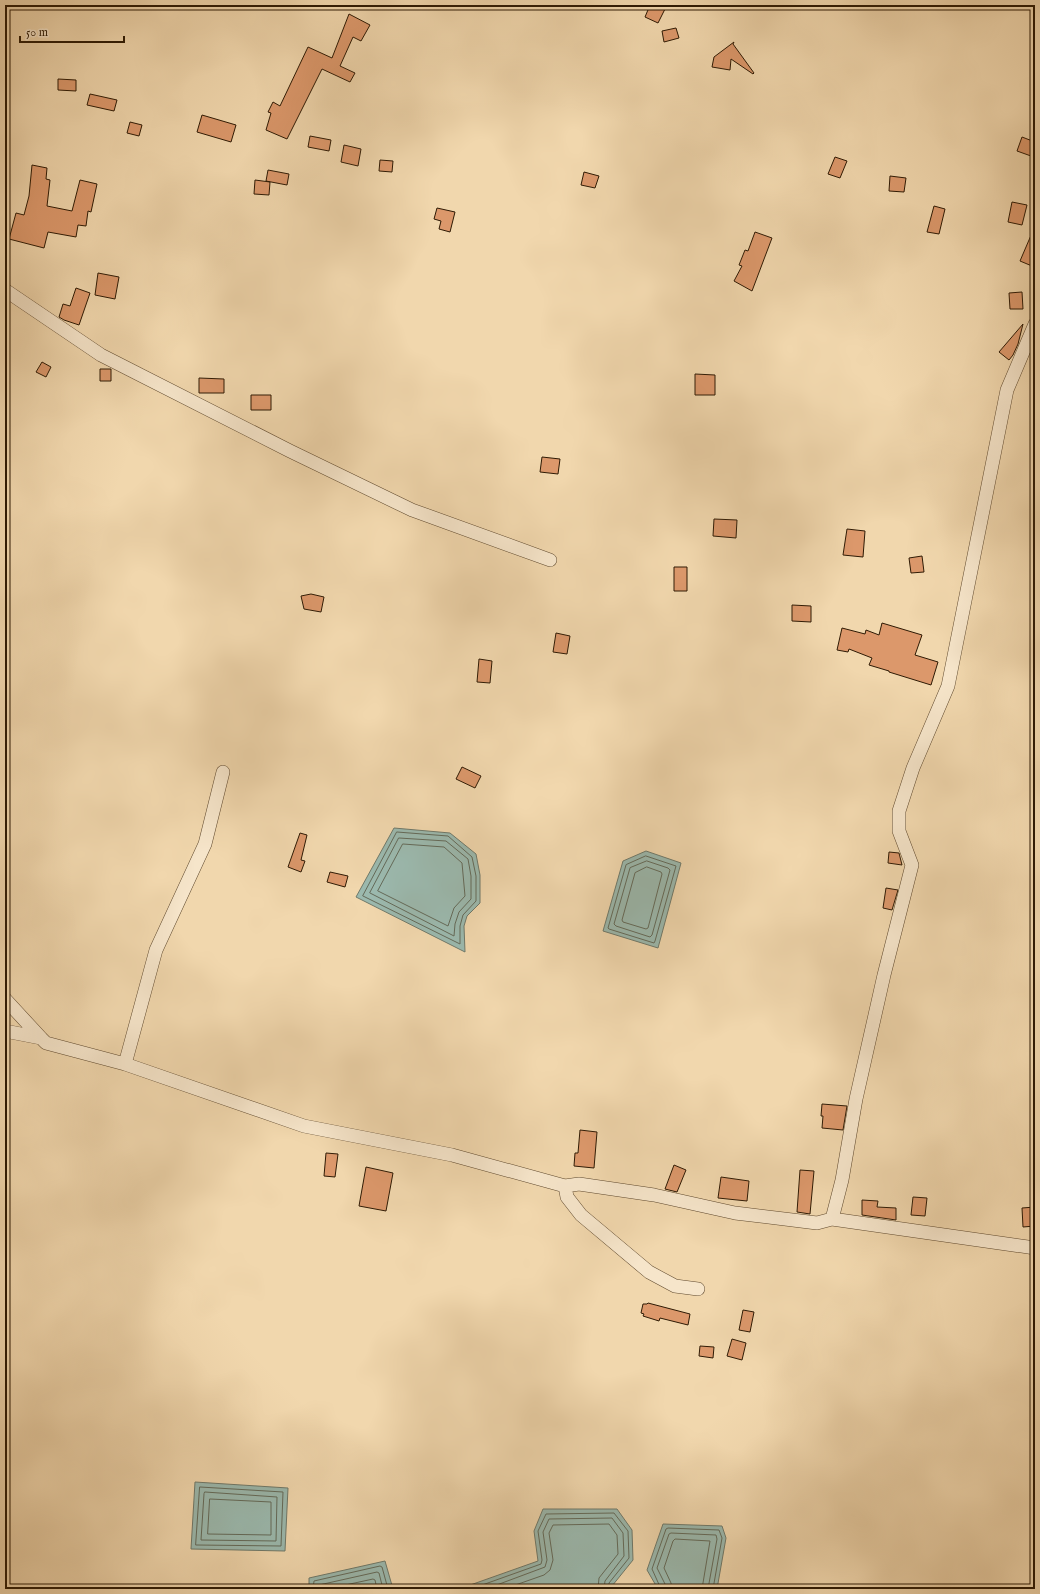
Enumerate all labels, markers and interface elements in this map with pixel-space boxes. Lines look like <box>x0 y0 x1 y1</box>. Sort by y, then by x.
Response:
scale bar <box>20 18 124 44</box>
text: 50 m <box>26 25 48 40</box>

